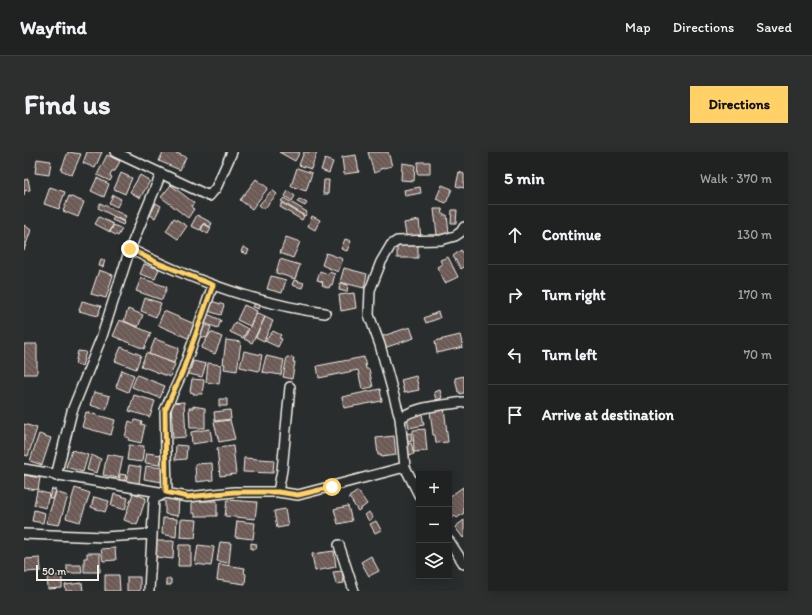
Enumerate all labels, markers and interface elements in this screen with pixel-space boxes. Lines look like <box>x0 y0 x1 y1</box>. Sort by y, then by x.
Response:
text: Wayfind <box>20 16 87 39</box>
text: Map <box>625 19 651 36</box>
text: Directions <box>673 19 734 36</box>
text: Saved <box>756 19 792 36</box>
button: Directions <box>690 86 788 123</box>
text: Find us <box>24 87 111 121</box>
text: 5 min <box>504 168 544 188</box>
text: Walk · 370 m <box>700 171 772 186</box>
icon: ahead <box>504 224 526 246</box>
text: Continue <box>542 226 601 244</box>
text: 130 m <box>737 227 772 242</box>
route end <box>121 240 139 258</box>
icon: right <box>504 284 526 306</box>
text: Turn right <box>542 286 606 304</box>
text: 170 m <box>738 287 772 302</box>
icon: left <box>504 344 526 366</box>
text: Turn left <box>542 346 597 364</box>
text: 70 m <box>744 347 772 362</box>
icon: arrive <box>504 404 526 426</box>
text: Arrive at destination <box>542 406 674 424</box>
map controls <box>416 471 452 579</box>
button: + <box>416 471 452 507</box>
route start <box>323 478 341 496</box>
button: − <box>416 507 452 543</box>
button: layers <box>416 543 452 579</box>
scale bar <box>36 563 99 582</box>
text: 50 m <box>42 565 66 578</box>

